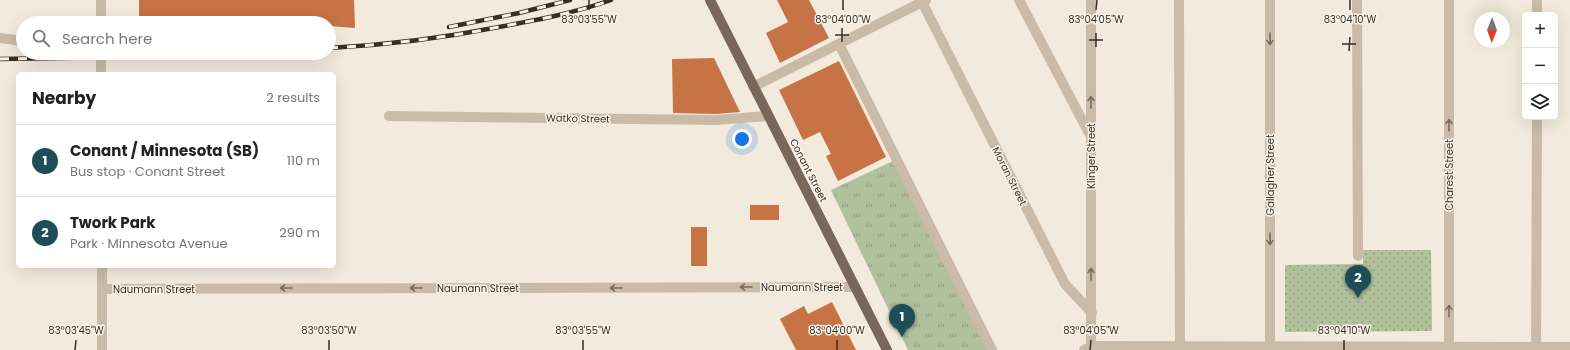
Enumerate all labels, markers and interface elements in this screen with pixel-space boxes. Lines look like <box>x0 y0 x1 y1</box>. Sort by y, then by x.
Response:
text: 83°03'55"W <box>561 12 617 27</box>
text: 83°04'00"W <box>815 12 871 27</box>
text: 83°04'05"W <box>1068 12 1124 27</box>
text: 83°04'10"W <box>1324 12 1377 27</box>
north arrow <box>1474 12 1510 48</box>
map controls <box>1522 12 1558 120</box>
button: + <box>1522 12 1558 48</box>
search box <box>16 16 336 60</box>
icon: search <box>30 27 52 49</box>
text: Search here <box>62 28 152 49</box>
one-way arrow <box>1266 32 1274 45</box>
button: − <box>1522 48 1558 84</box>
button: layers <box>1522 84 1558 120</box>
text: Nearby <box>32 86 96 110</box>
text: 2 results <box>266 88 320 107</box>
one-way arrow <box>1087 96 1095 109</box>
street label: Watko Street <box>546 110 610 127</box>
one-way arrow <box>1445 119 1453 132</box>
street label: Klinger Street <box>1084 123 1099 189</box>
your location <box>732 129 752 149</box>
street label: Gallagher Street <box>1263 134 1278 216</box>
street label: Conant Street <box>786 136 831 205</box>
street label: Charest Street <box>1442 139 1457 211</box>
text: Conant / Minnesota (SB) <box>70 140 259 161</box>
street label: Moran Street <box>988 144 1031 208</box>
text: 1 <box>43 151 47 170</box>
text: 110 m <box>287 151 320 170</box>
text: Bus stop · Conant Street <box>70 162 225 181</box>
text: Twork Park <box>70 212 156 233</box>
text: 2 <box>41 223 49 242</box>
text: 290 m <box>279 223 320 242</box>
one-way arrow <box>1266 232 1274 245</box>
text: Park · Minnesota Avenue <box>70 234 228 253</box>
pin: 2 <box>1345 265 1371 298</box>
one-way arrow <box>1087 268 1095 281</box>
street label: Naumann Street <box>761 280 843 295</box>
street label: Naumann Street <box>437 281 519 296</box>
street label: Naumann Street <box>113 282 195 297</box>
one-way arrow <box>740 283 753 291</box>
one-way arrow <box>280 284 293 292</box>
one-way arrow <box>410 284 423 292</box>
one-way arrow <box>610 284 623 292</box>
pin: 1 <box>889 304 915 337</box>
one-way arrow <box>1445 305 1453 318</box>
text: 83°03'45"W <box>48 323 104 338</box>
text: 83°03'50"W <box>301 323 357 338</box>
text: 83°03'55"W <box>555 323 611 338</box>
text: 83°04'00"W <box>809 323 865 338</box>
text: 83°04'05"W <box>1063 323 1119 338</box>
text: 83°04'10"W <box>1318 323 1371 338</box>

